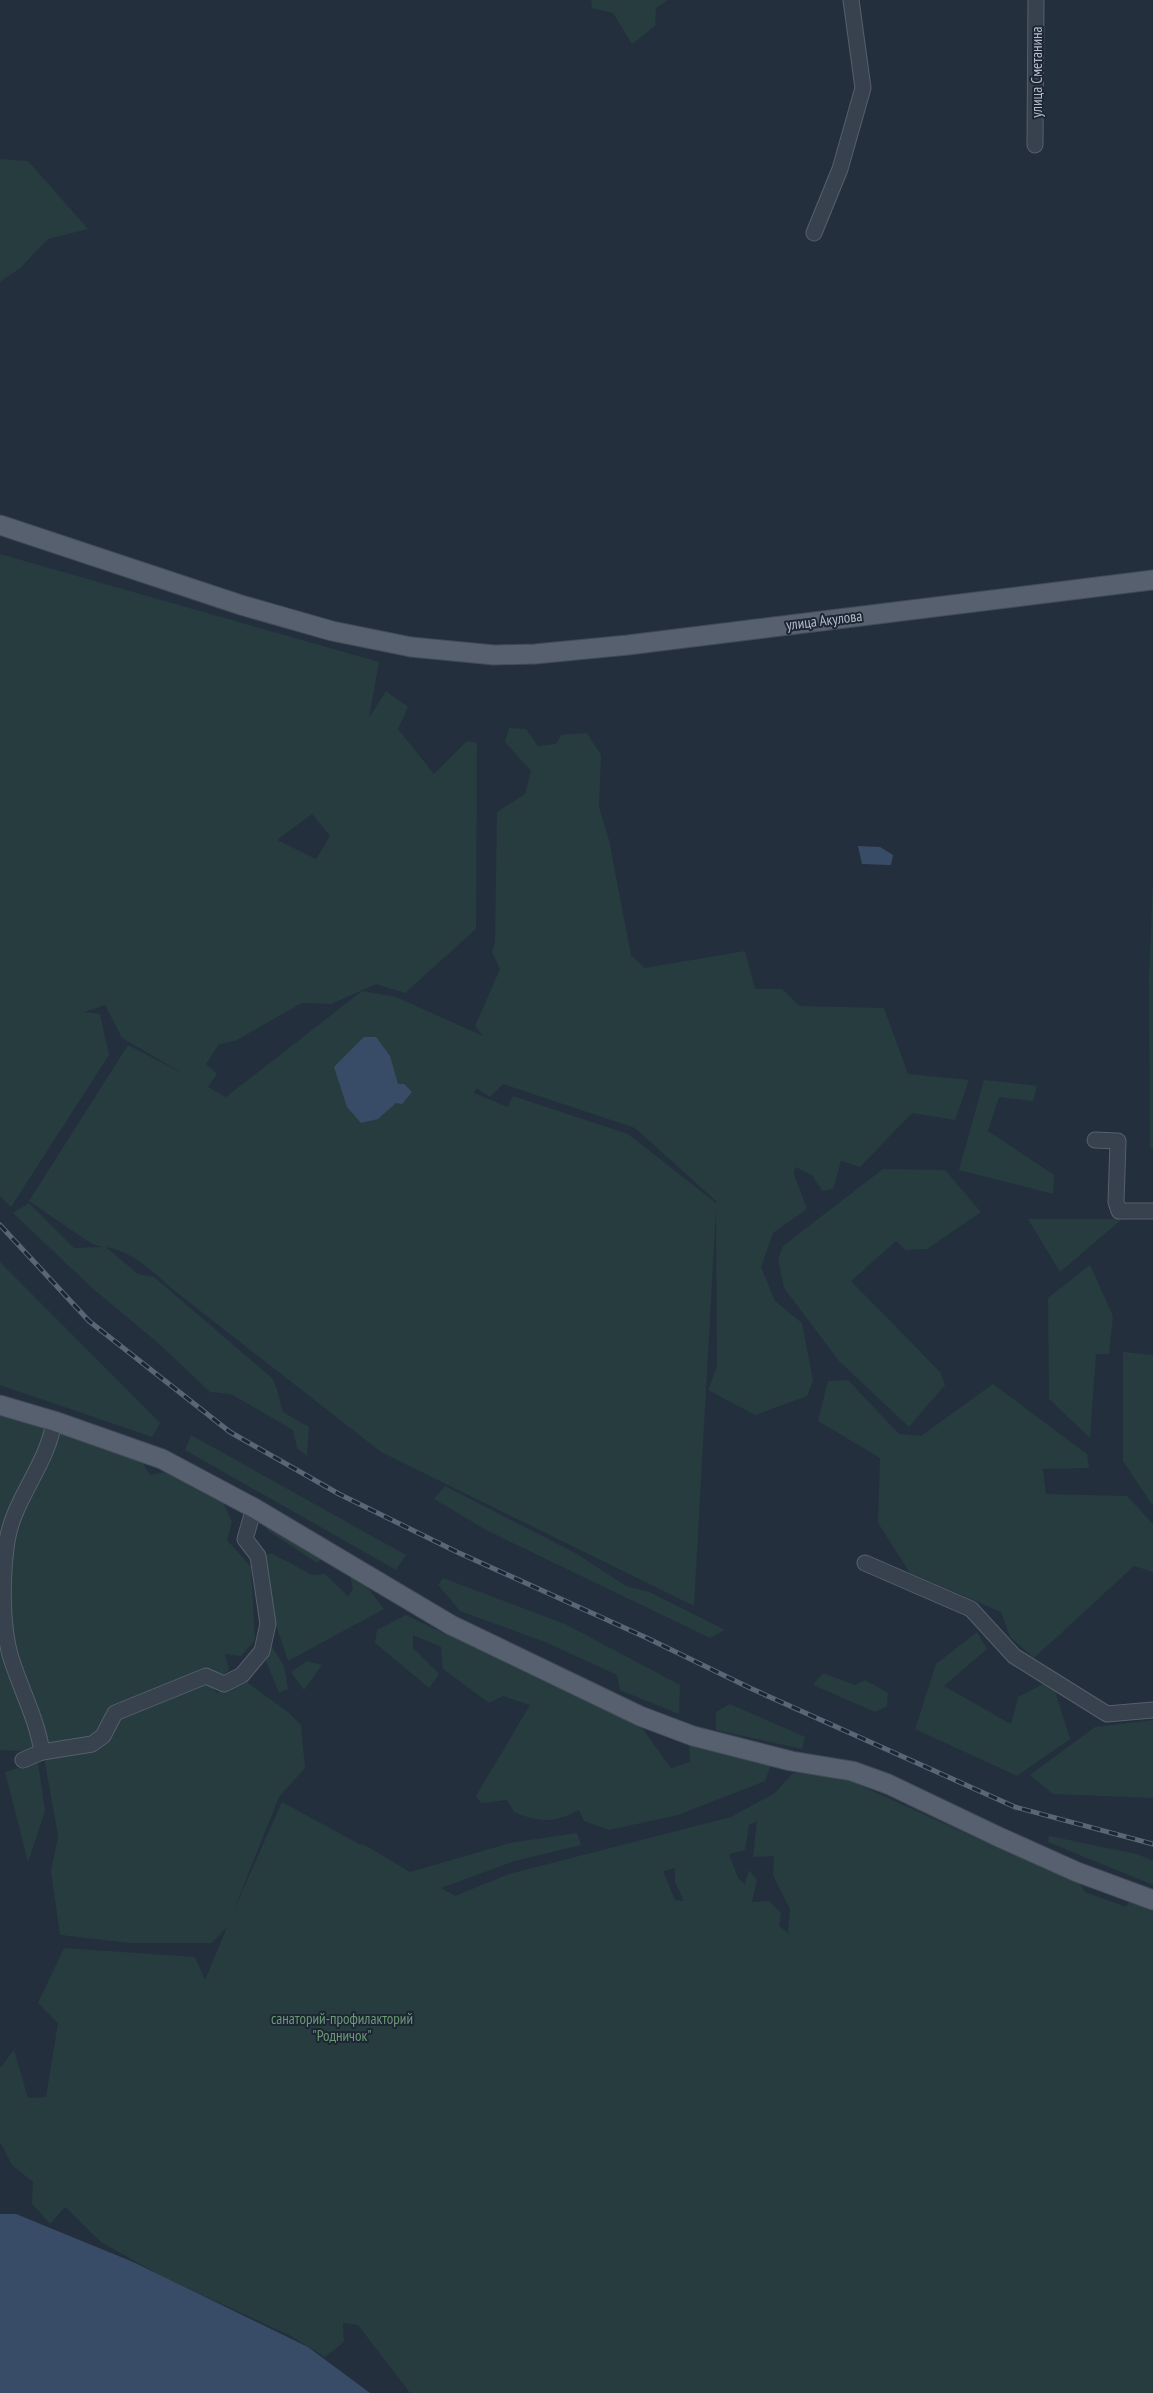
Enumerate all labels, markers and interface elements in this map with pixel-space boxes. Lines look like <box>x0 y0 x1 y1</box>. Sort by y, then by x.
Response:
street label: улица Сметанина <box>1027 26 1046 118</box>
street label: улица Акулова <box>785 606 863 634</box>
park label: санаторий-профилакторий "Родничок" <box>271 2009 413 2045</box>

